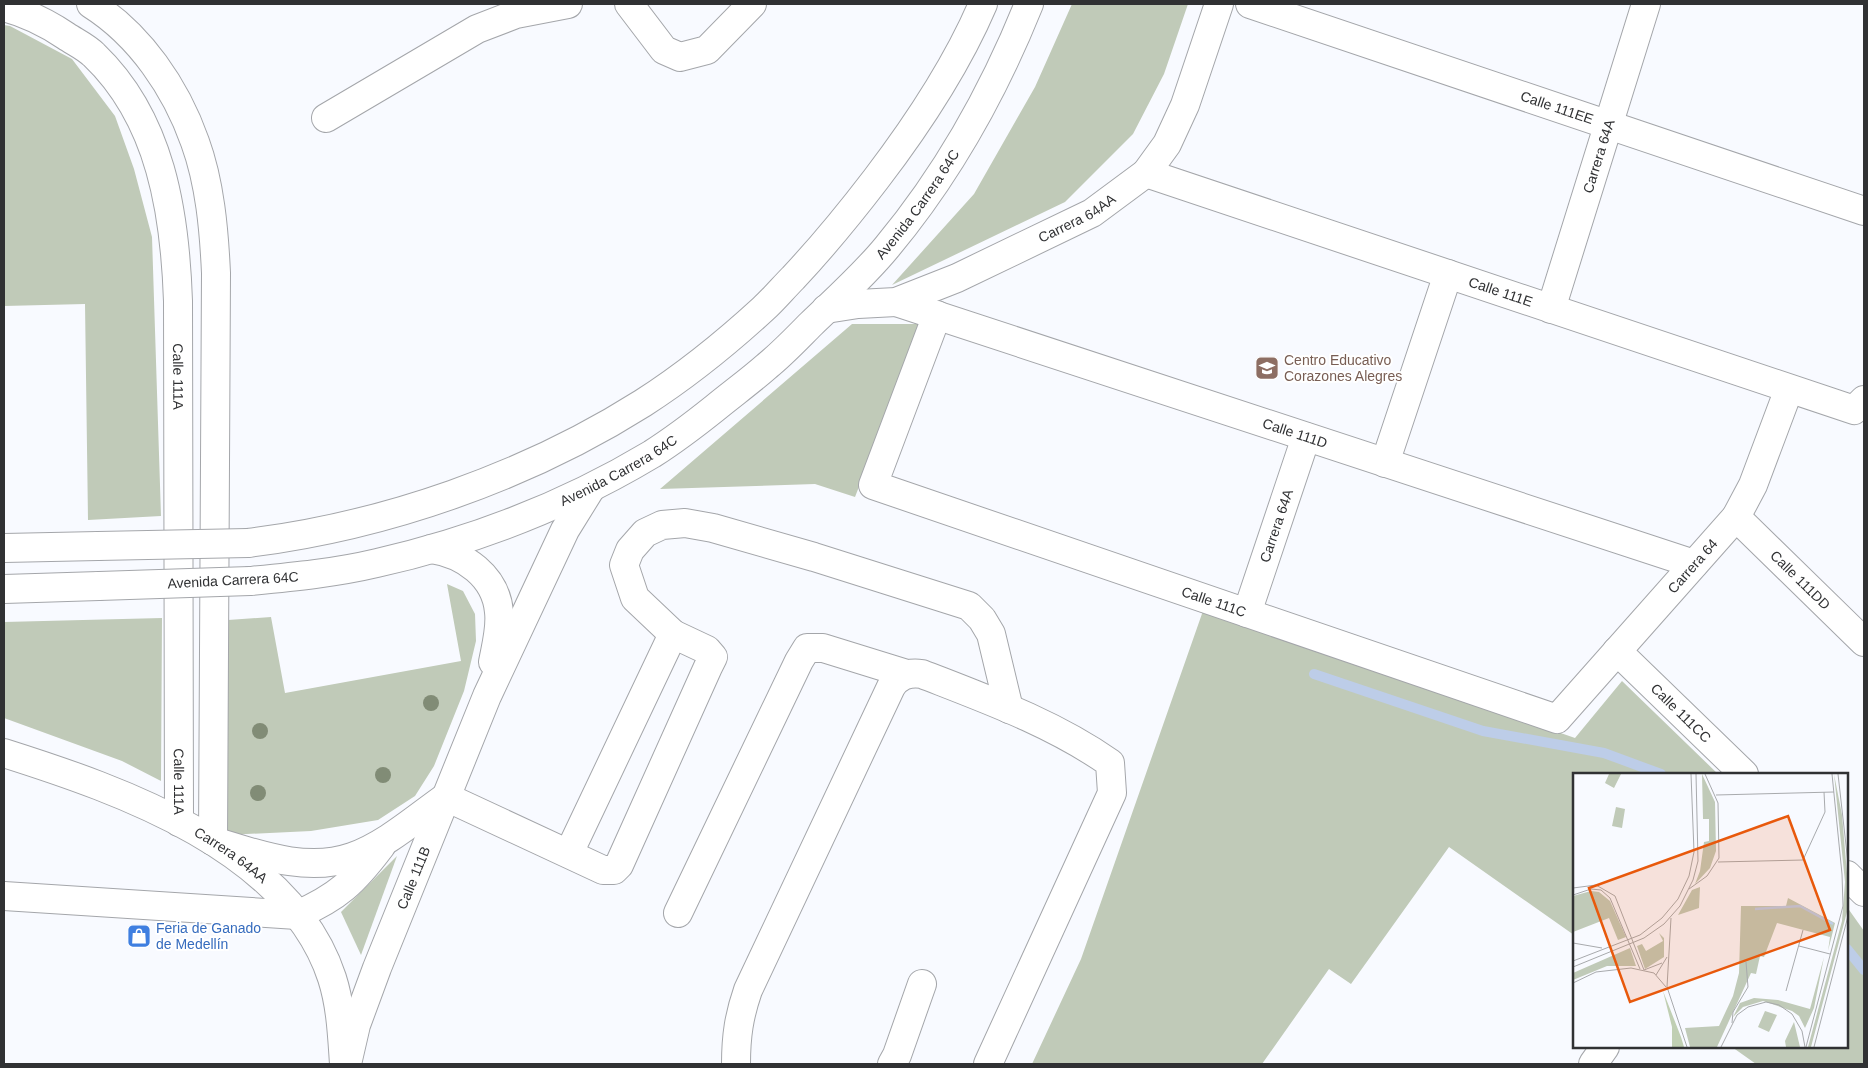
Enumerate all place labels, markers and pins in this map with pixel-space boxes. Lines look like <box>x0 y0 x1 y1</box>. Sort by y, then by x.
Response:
place label: Centro Educativo Corazones Alegres <box>1284 352 1402 384</box>
school or university icon: Centro Educativo Corazones Alegres <box>1254 355 1280 381</box>
place label: Feria de Ganado de Medellín <box>156 920 261 952</box>
shop icon: Feria de Ganado de Medellín <box>126 923 152 949</box>

